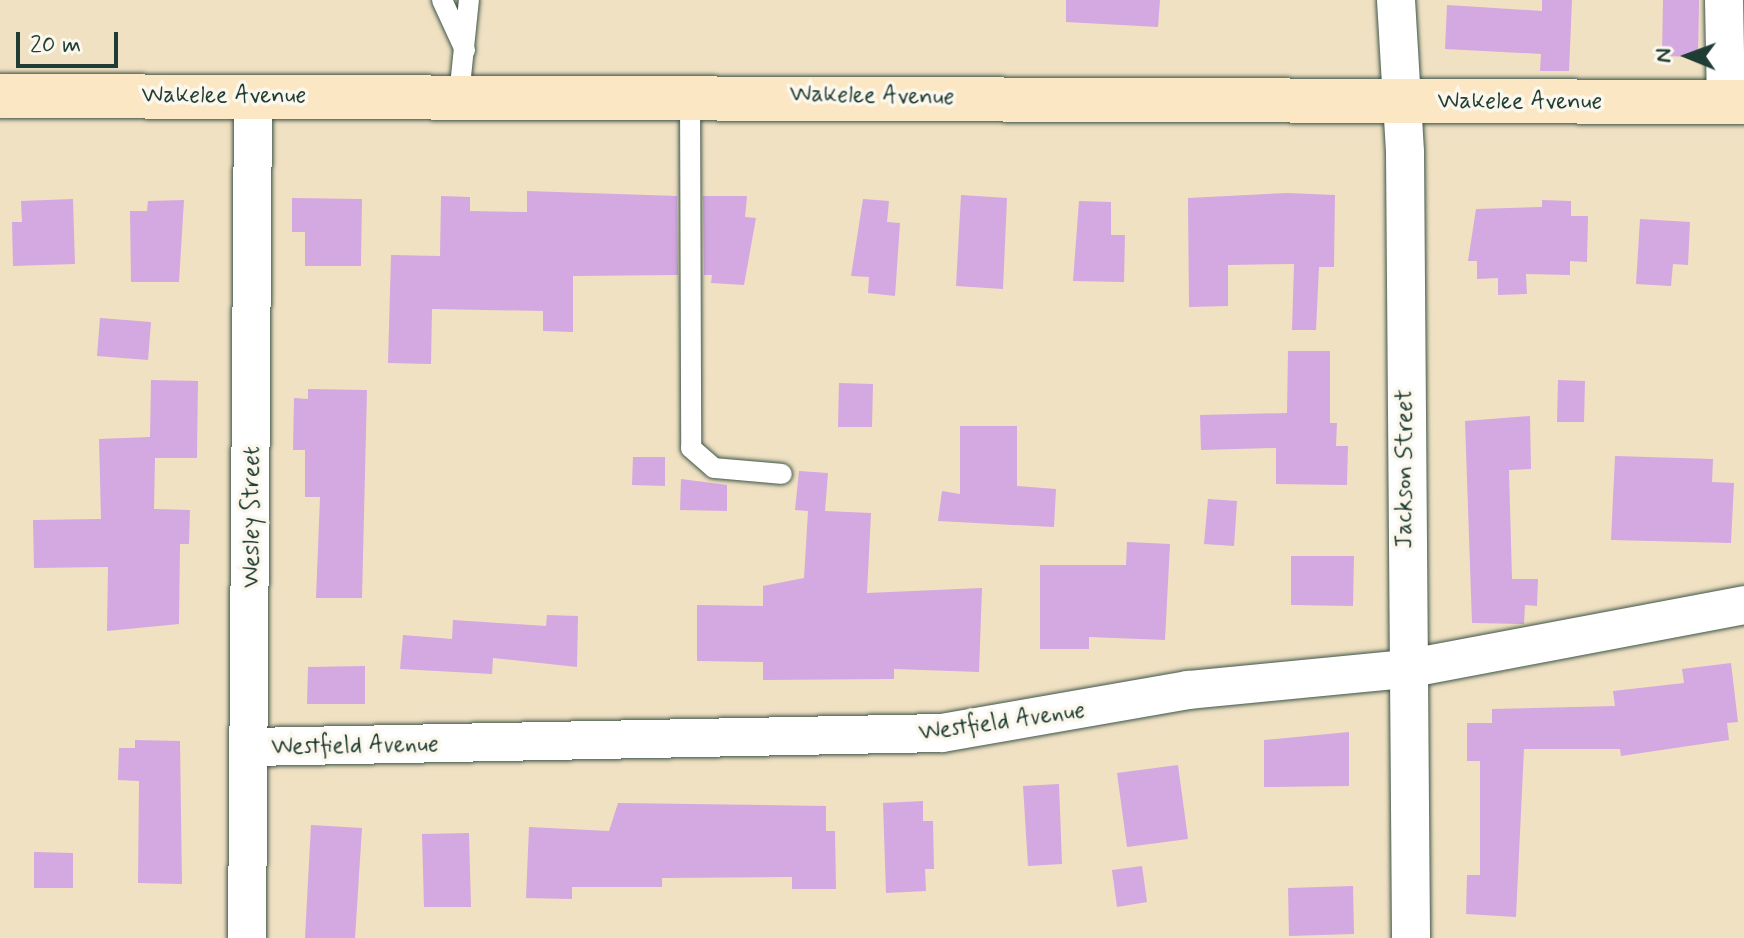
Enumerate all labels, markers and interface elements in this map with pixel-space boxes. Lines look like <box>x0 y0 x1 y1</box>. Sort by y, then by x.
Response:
scale bar <box>20 16 122 66</box>
north arrow <box>1648 16 1728 96</box>
text: 20 m <box>30 30 81 61</box>
text: N <box>1650 48 1678 63</box>
street label: Wakelee Avenue <box>788 80 956 112</box>
street label: Wakelee Avenue <box>140 82 308 110</box>
street label: Wakelee Avenue <box>1436 88 1604 116</box>
street label: Jackson Street <box>1391 390 1419 548</box>
street label: Wesley Street <box>238 444 266 590</box>
street label: Westfield Avenue <box>915 696 1089 748</box>
street label: Westfield Avenue <box>268 730 442 762</box>

